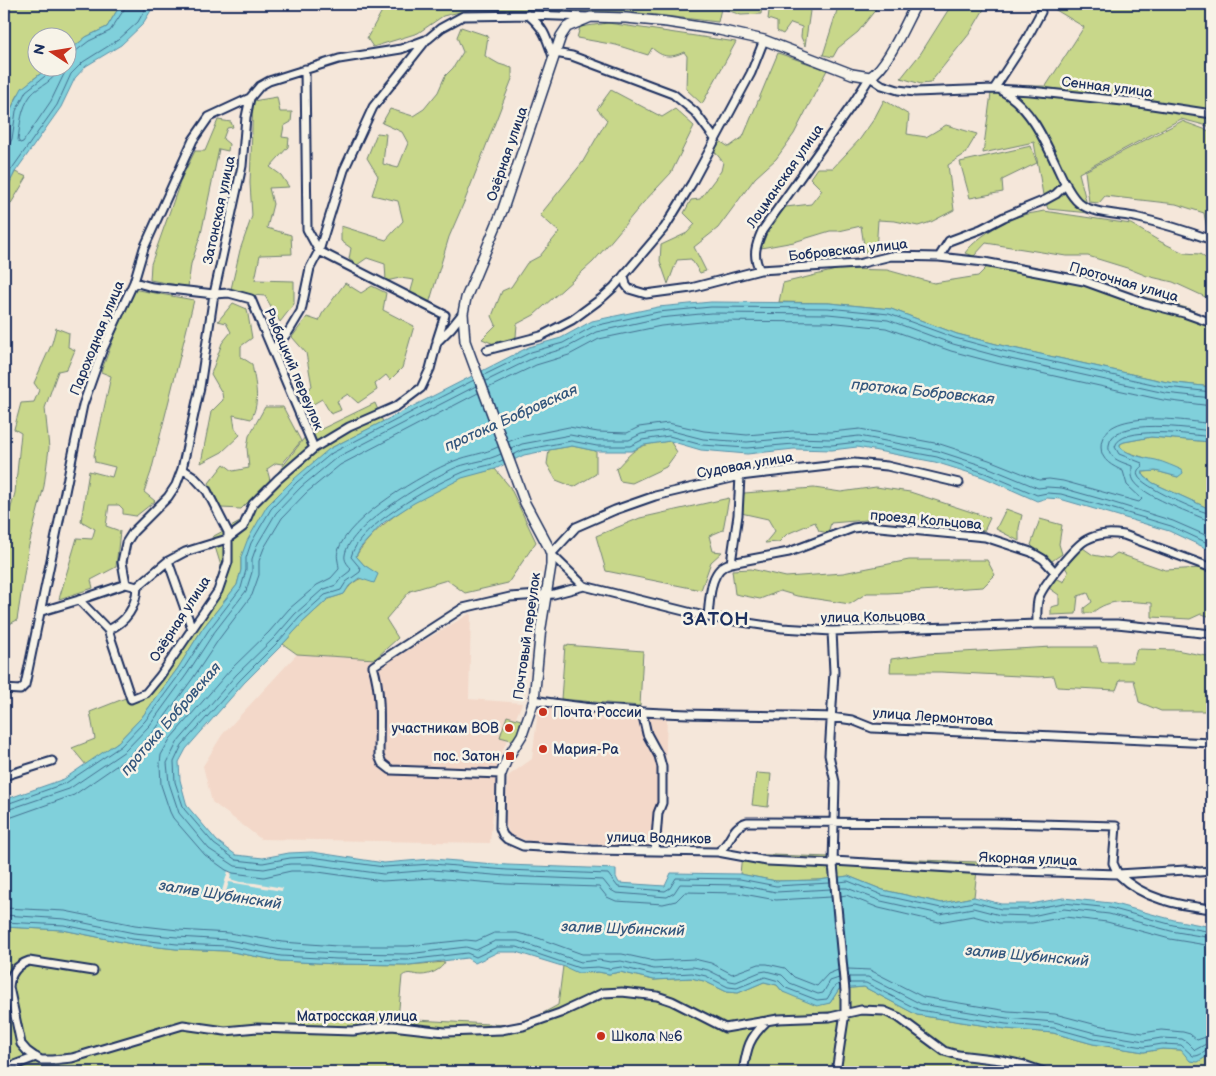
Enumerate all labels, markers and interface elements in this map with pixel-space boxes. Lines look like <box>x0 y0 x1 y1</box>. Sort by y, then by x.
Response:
north arrow <box>28 28 78 78</box>
text: N <box>30 42 49 56</box>
street label: Сенная улица <box>1060 73 1154 101</box>
street label: Озёрная улица <box>483 104 531 204</box>
street label: Лоцманская улица <box>742 120 828 232</box>
street label: Затонская улица <box>199 153 239 266</box>
street label: Бобровская улица <box>788 235 909 265</box>
street label: Проточная улица <box>1068 258 1181 306</box>
street label: Пароходная улица <box>66 278 128 398</box>
street label: Рыбацкий переулок <box>261 305 328 433</box>
water label: протока Бобровская <box>850 375 996 409</box>
water label: протока Бобровская <box>441 380 581 456</box>
street label: Судовая улица <box>695 448 795 482</box>
street label: проезд Кольцова <box>869 507 983 533</box>
street label: Почтовый переулок <box>510 571 544 701</box>
street label: Озёрная улица <box>146 572 214 665</box>
district label: ЗАТОН <box>682 608 750 631</box>
street label: улица Кольцова <box>820 608 926 626</box>
water label: протока Бобровская <box>117 658 226 780</box>
place label: Почта России <box>553 704 642 721</box>
street label: улица Лермонтова <box>872 704 995 730</box>
marker: Почта России <box>537 706 549 718</box>
place label: участникам ВОВ <box>392 720 499 737</box>
marker: участникам ВОВ <box>503 722 515 734</box>
place label: Мария-Ра <box>553 741 619 758</box>
marker: Мария-Ра <box>537 743 549 755</box>
place label: пос. Затон <box>433 748 500 765</box>
marker: пос. Затон <box>504 750 516 762</box>
street label: улица Водников <box>607 829 712 847</box>
street label: Якорная улица <box>978 849 1078 869</box>
water label: залив Шубинский <box>157 876 283 914</box>
water label: залив Шубинский <box>561 917 686 941</box>
water label: залив Шубинский <box>965 941 1090 971</box>
street label: Матросская улица <box>296 1008 418 1025</box>
place label: Школа №6 <box>611 1028 683 1045</box>
marker: Школа №6 <box>595 1030 607 1042</box>

